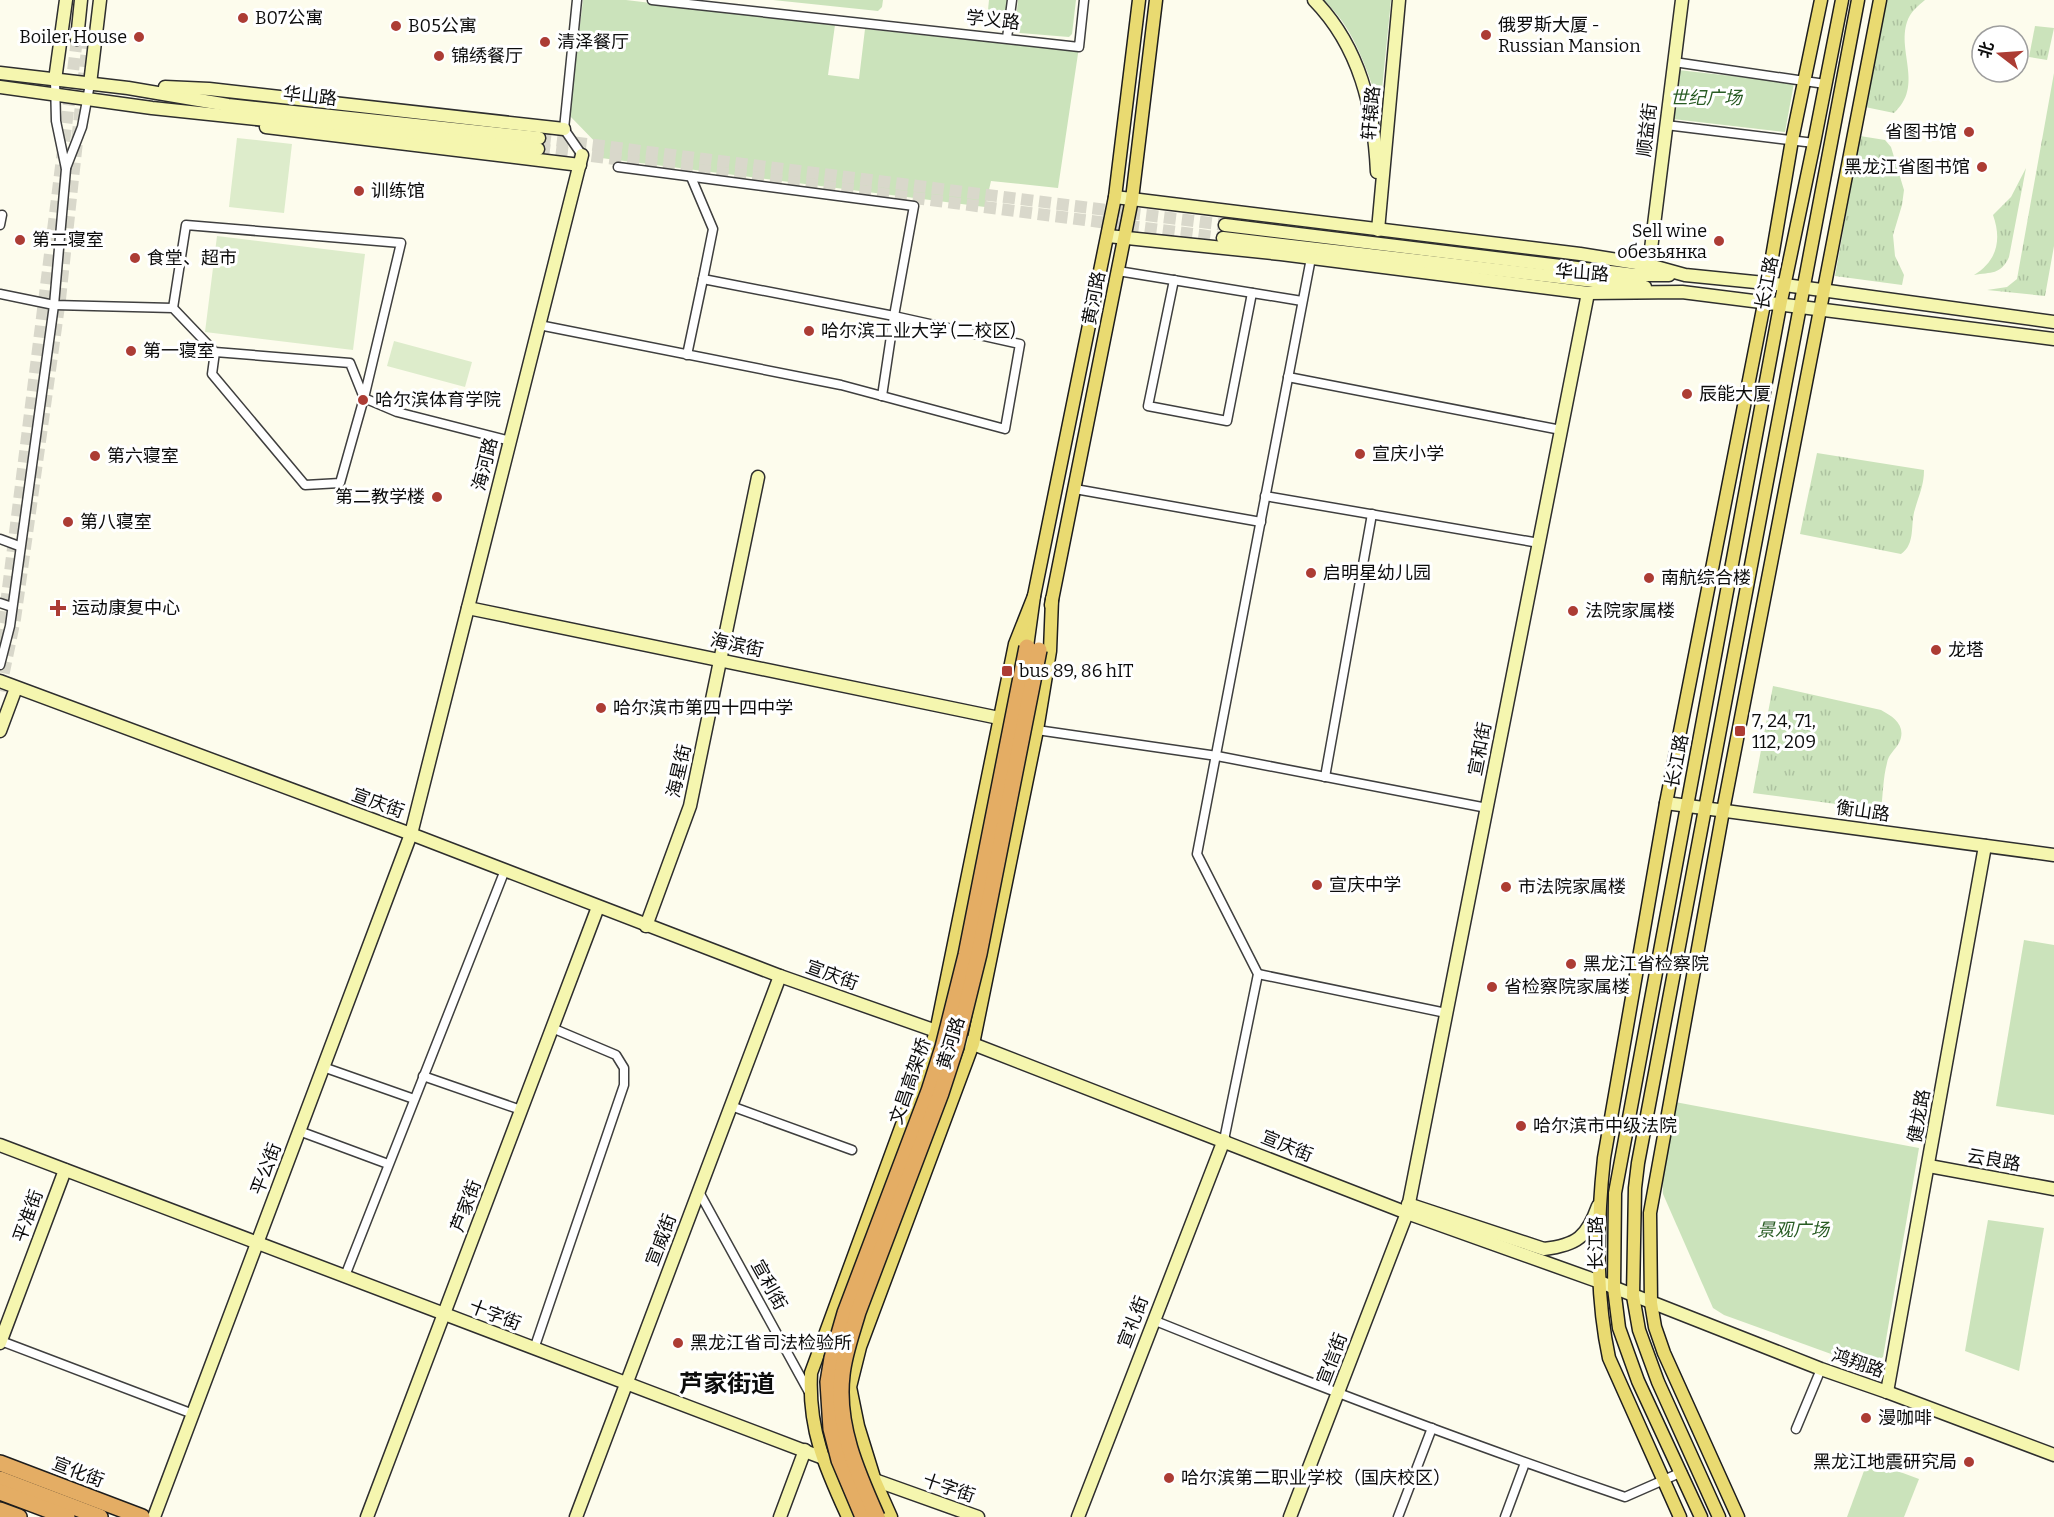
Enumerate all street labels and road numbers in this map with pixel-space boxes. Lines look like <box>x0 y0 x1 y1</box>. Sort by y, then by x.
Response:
street label: 学义路 <box>965 6 1021 34</box>
street label: 华山路 <box>282 82 338 110</box>
street label: 轩辕路 <box>1358 85 1384 141</box>
street label: 顺益街 <box>1633 102 1661 158</box>
street label: 长江路 <box>1751 254 1783 312</box>
street label: 华山路 <box>1554 260 1610 286</box>
street label: 黄河路 <box>1078 269 1110 327</box>
street label: 海河路 <box>468 435 502 493</box>
street label: 海滨街 <box>708 629 766 661</box>
street label: 宣和街 <box>1464 720 1496 778</box>
street label: 长江路 <box>1661 732 1693 790</box>
street label: 海星街 <box>662 742 696 800</box>
street label: 宣庆街 <box>349 783 407 823</box>
street label: 衡山路 <box>1835 796 1891 826</box>
street label: 宣庆街 <box>803 955 861 995</box>
street label: 黄河路 <box>933 1014 969 1072</box>
street label: 文昌高架桥 <box>885 1035 935 1127</box>
street label: 健龙路 <box>1903 1088 1935 1144</box>
street label: 宣庆街 <box>1258 1126 1316 1166</box>
street label: 平公街 <box>246 1140 286 1198</box>
street label: 云良路 <box>1966 1144 2022 1176</box>
street label: 芦家街 <box>446 1177 486 1235</box>
street label: 平准街 <box>8 1187 48 1245</box>
street label: 宣威街 <box>641 1211 681 1269</box>
street label: 长江路 <box>1585 1216 1607 1270</box>
street label: 宣利街 <box>746 1256 792 1314</box>
street label: 宣礼街 <box>1113 1293 1153 1351</box>
street label: 十字街 <box>466 1295 524 1335</box>
street label: 宣信街 <box>1312 1330 1352 1388</box>
street label: 鸿翔路 <box>1829 1344 1887 1382</box>
street label: 宣化街 <box>49 1452 107 1492</box>
street label: 十字街 <box>920 1469 978 1507</box>

